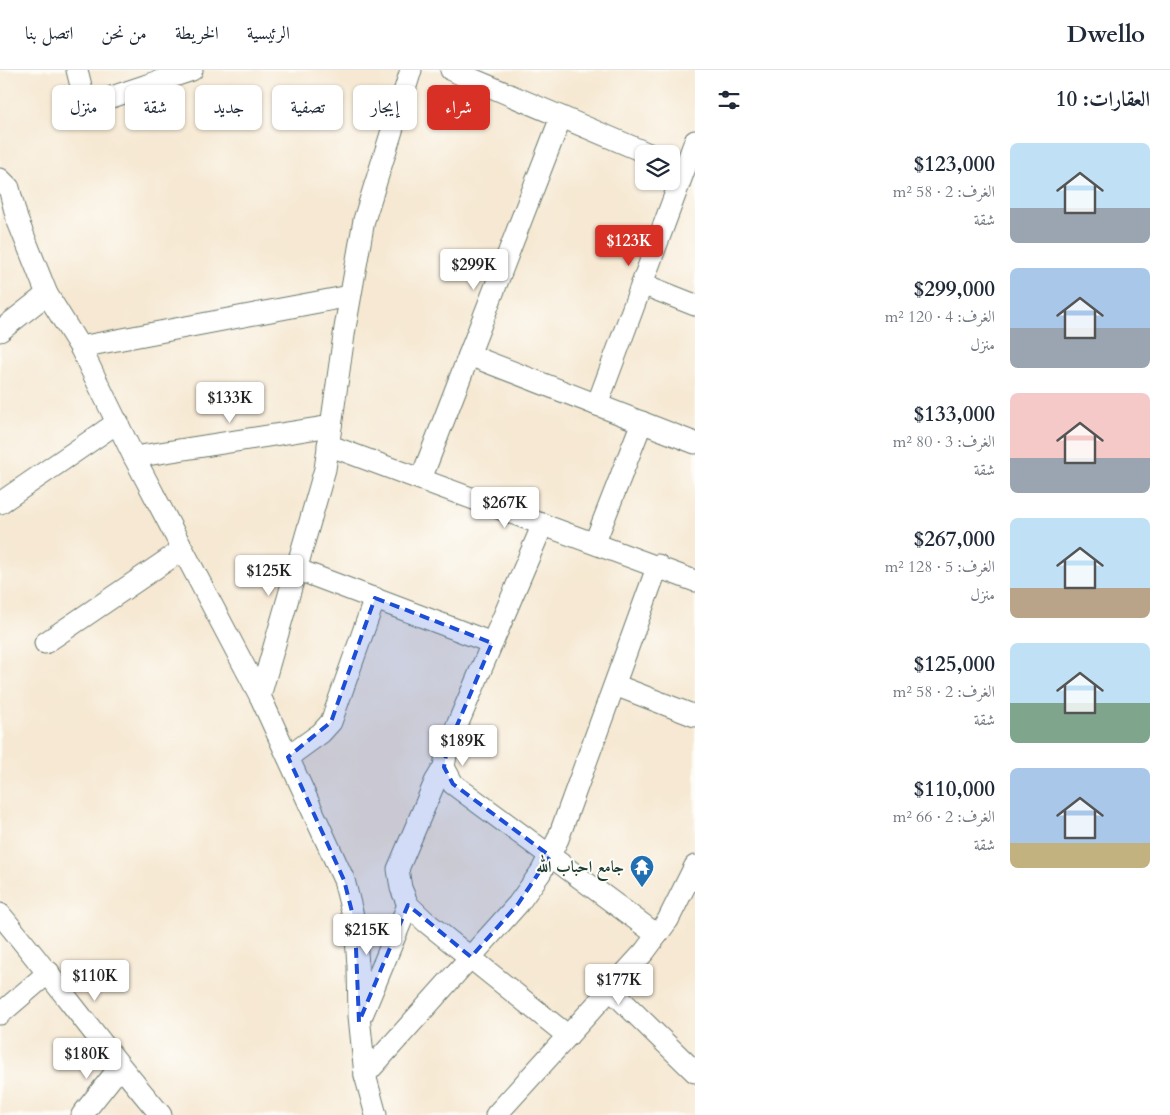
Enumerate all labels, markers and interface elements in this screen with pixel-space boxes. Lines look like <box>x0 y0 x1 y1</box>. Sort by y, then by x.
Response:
text: Dwello <box>1067 18 1145 51</box>
text: اتصل بنا <box>25 21 73 46</box>
text: من نحن <box>101 21 147 46</box>
text: الخريطة <box>175 21 219 46</box>
text: الرئيسية <box>247 21 290 46</box>
chip: منزل <box>52 85 115 130</box>
chip: شقة <box>125 85 185 130</box>
chip: جديد <box>195 85 262 130</box>
chip: تصفية <box>272 85 343 130</box>
chip: إيجار <box>353 85 417 130</box>
chip: شراء <box>427 85 490 130</box>
text: العقارات: 10 <box>1056 85 1150 114</box>
icon: filters <box>715 86 743 114</box>
map controls <box>635 145 680 190</box>
button: layers <box>635 145 680 190</box>
text: $123,000 <box>914 150 995 179</box>
icon: home <box>1050 163 1110 223</box>
text: الغرف: 2 · 58 m² <box>893 181 995 203</box>
text: شقة <box>974 209 995 231</box>
pin: $123K <box>594 224 664 267</box>
text: $123K <box>606 230 652 252</box>
pin: $299K <box>439 248 509 291</box>
text: $299K <box>451 254 497 276</box>
text: $299,000 <box>914 275 995 304</box>
icon: home <box>1050 288 1110 348</box>
text: الغرف: 4 · 120 m² <box>885 306 995 328</box>
text: منزل <box>970 334 995 356</box>
pin: $133K <box>195 382 265 424</box>
text: $133K <box>207 387 253 409</box>
text: $133,000 <box>914 400 995 429</box>
icon: home <box>1050 413 1110 473</box>
text: الغرف: 3 · 80 m² <box>893 431 995 453</box>
text: شقة <box>974 459 995 481</box>
pin: $267K <box>470 486 540 529</box>
text: $267K <box>482 492 528 514</box>
text: $267,000 <box>914 525 995 554</box>
icon: home <box>1050 538 1110 598</box>
pin: $125K <box>234 554 304 597</box>
text: الغرف: 5 · 128 m² <box>885 556 995 578</box>
text: $125K <box>246 560 292 582</box>
text: منزل <box>970 584 995 606</box>
text: $125,000 <box>914 650 995 679</box>
icon: home <box>1050 663 1110 723</box>
text: الغرف: 2 · 58 m² <box>893 681 995 703</box>
text: شقة <box>974 709 995 731</box>
pin: $189K <box>428 724 498 767</box>
text: $189K <box>440 730 486 752</box>
text: $110,000 <box>914 775 995 804</box>
icon: home <box>1050 788 1110 848</box>
text: الغرف: 2 · 66 m² <box>893 806 995 828</box>
text: شقة <box>974 834 995 856</box>
place label: جامع احباب الله <box>536 854 624 882</box>
temple icon: جامع احباب الله <box>629 854 655 888</box>
pin: $215K <box>332 914 402 956</box>
text: $215K <box>344 919 390 941</box>
pin: $110K <box>60 960 130 1002</box>
pin: $177K <box>584 964 654 1006</box>
text: $110K <box>72 965 118 987</box>
text: $177K <box>596 969 642 991</box>
pin: $180K <box>52 1038 122 1080</box>
text: $180K <box>64 1043 110 1065</box>

